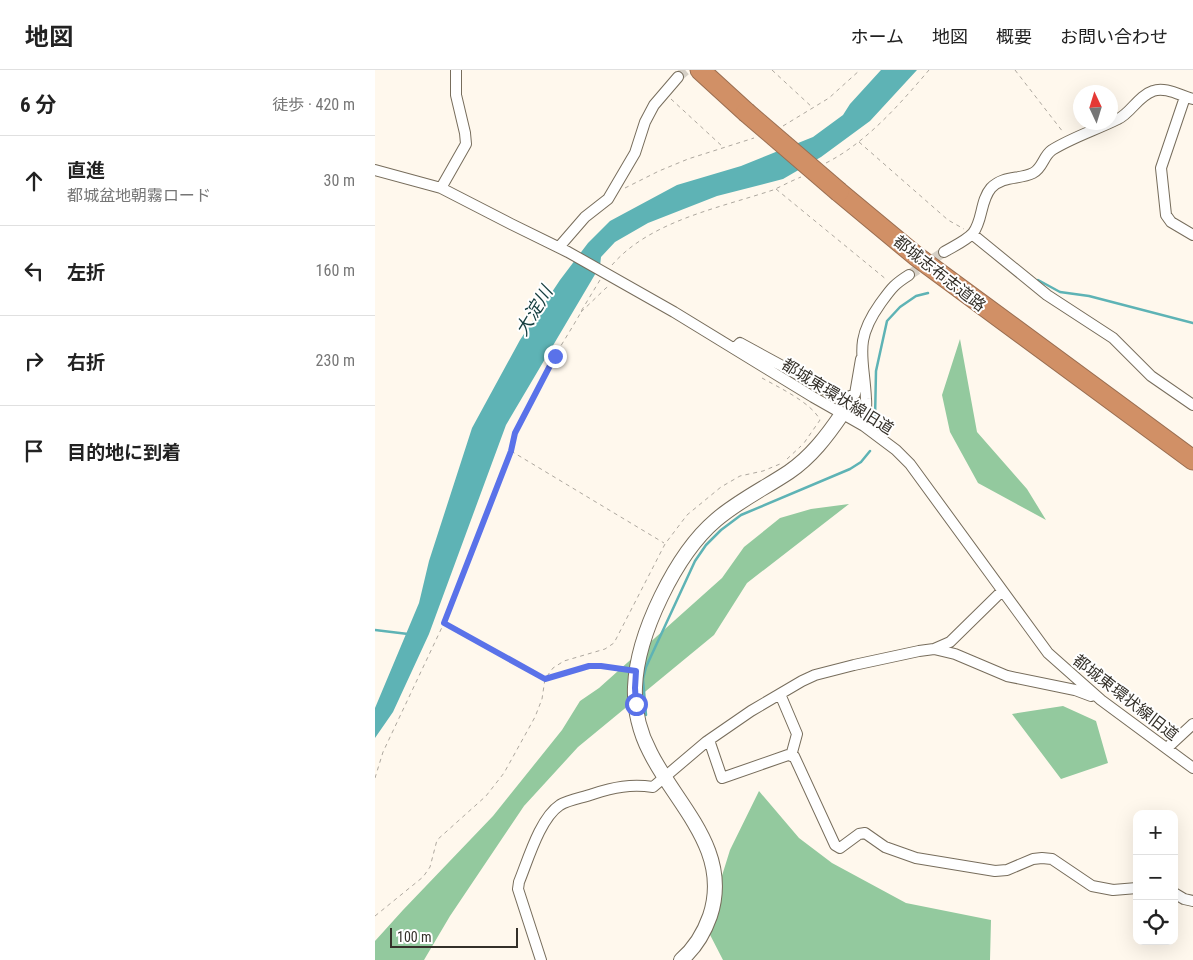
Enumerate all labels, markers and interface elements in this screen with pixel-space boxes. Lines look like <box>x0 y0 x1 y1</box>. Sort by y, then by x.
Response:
text: 地図 <box>25 23 73 51</box>
text: ホーム <box>851 26 904 47</box>
text: 地図 <box>932 26 968 47</box>
text: 概要 <box>996 26 1032 47</box>
text: お問い合わせ <box>1060 26 1168 47</box>
north arrow <box>1073 85 1118 130</box>
text: 6 分 <box>20 93 56 117</box>
text: 徒歩 · 420 m <box>272 95 355 114</box>
text: 直進 <box>67 159 105 182</box>
icon: ahead <box>20 167 48 195</box>
text: 30 m <box>323 171 355 190</box>
text: 都城盆地朝霧ロード <box>67 186 211 205</box>
street label: 都城志布志道路 <box>890 231 990 315</box>
icon: left <box>20 257 48 285</box>
text: 左折 <box>67 261 105 284</box>
text: 160 m <box>316 261 355 280</box>
water label: 大淀川 <box>511 280 558 339</box>
route end <box>544 345 567 368</box>
icon: right <box>20 347 48 375</box>
text: 右折 <box>67 351 105 374</box>
text: 230 m <box>316 351 355 370</box>
street label: 都城東環状線旧道 <box>778 354 897 438</box>
icon: arrive <box>20 437 48 465</box>
text: 目的地に到着 <box>67 441 181 464</box>
street label: 都城東環状線旧道 <box>1069 651 1182 744</box>
route start <box>625 693 648 716</box>
map controls <box>1133 810 1178 945</box>
button: + <box>1133 810 1178 855</box>
button: − <box>1133 855 1178 900</box>
button: locate <box>1133 900 1178 945</box>
scale bar <box>390 925 517 948</box>
text: 100 m <box>397 929 432 945</box>

